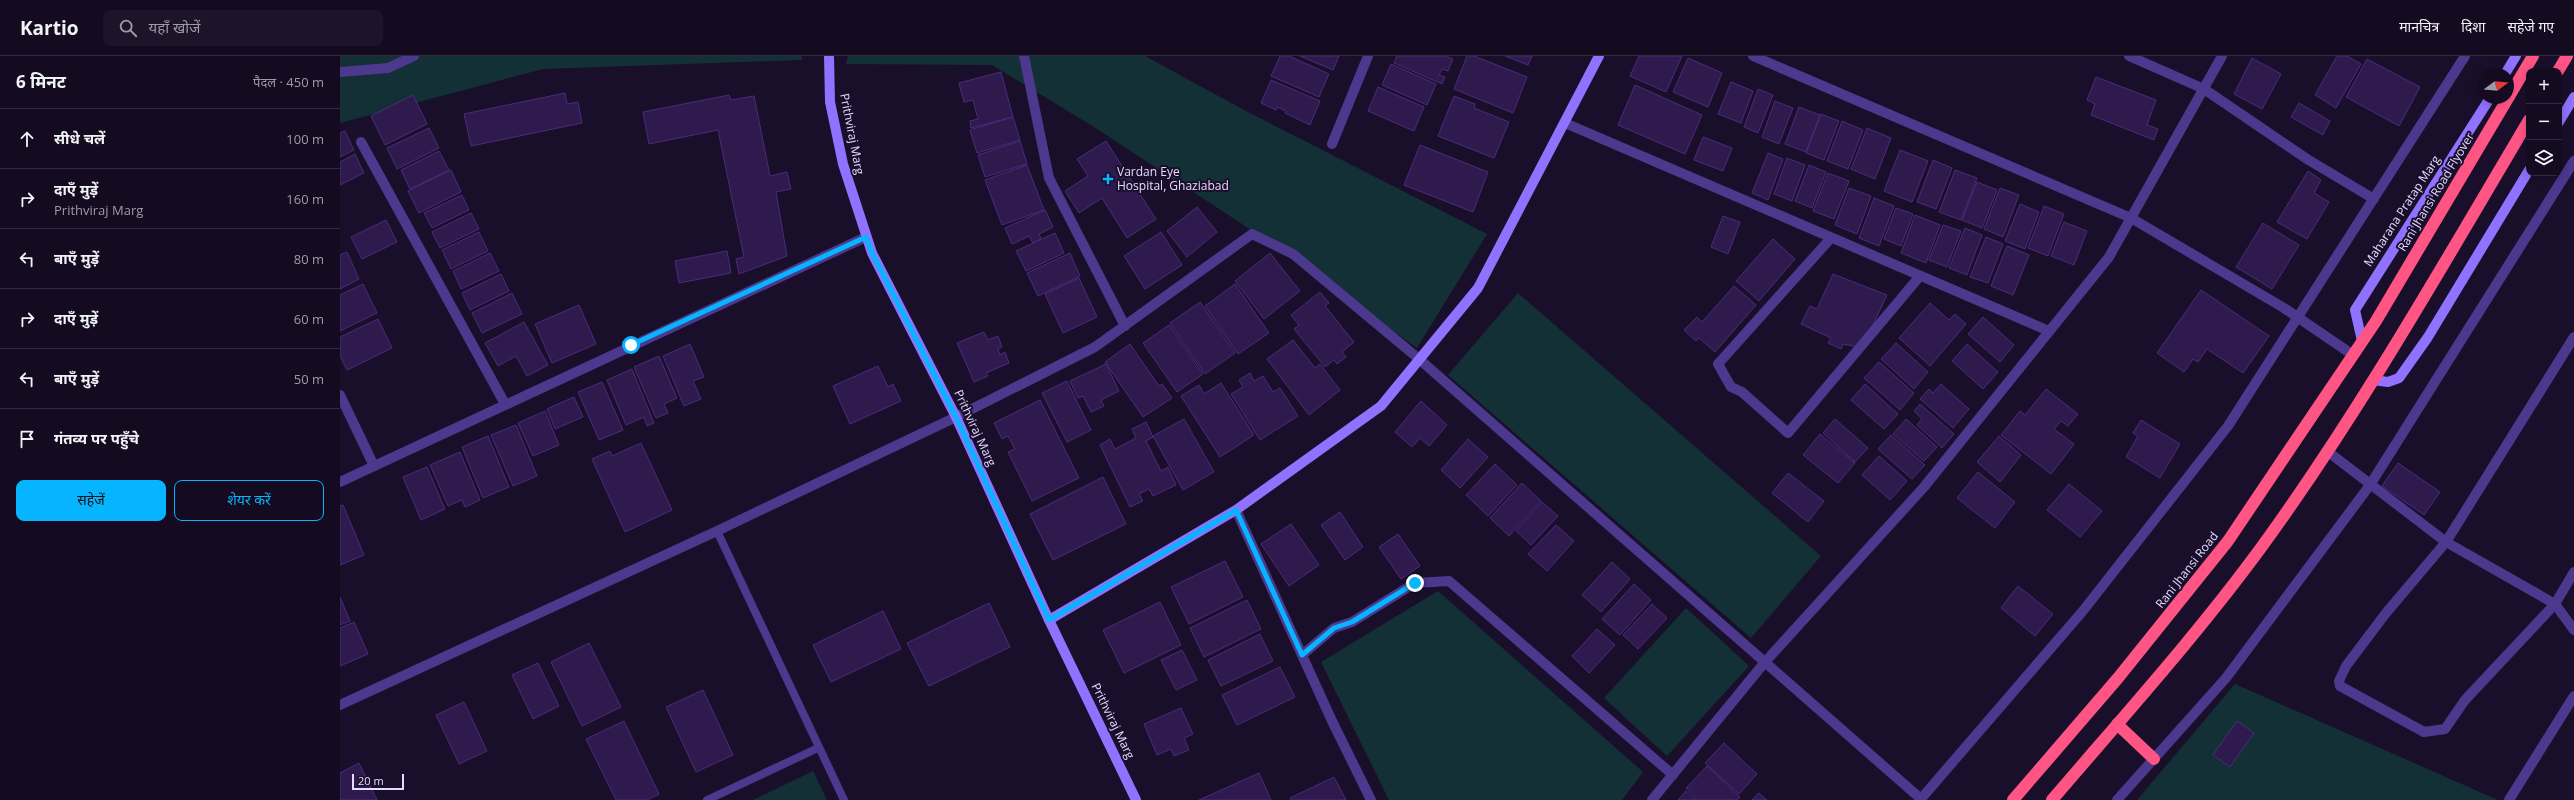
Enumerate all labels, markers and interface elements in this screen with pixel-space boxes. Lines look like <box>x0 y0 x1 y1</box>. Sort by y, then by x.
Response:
search box <box>103 10 383 46</box>
text: Kartio <box>20 15 79 41</box>
icon: search <box>117 17 139 39</box>
text: यहाँ खोजें <box>149 17 200 37</box>
text: मानचित्र <box>2399 17 2439 36</box>
text: दिशा <box>2461 17 2485 36</box>
text: सहेजे गए <box>2507 17 2554 36</box>
north arrow <box>2478 68 2514 104</box>
map controls <box>2526 68 2562 176</box>
button: + <box>2526 68 2562 104</box>
text: 6 मिनट <box>16 70 66 93</box>
text: पैदल · 450 m <box>253 73 324 91</box>
street label: Prithviraj Marg <box>836 92 869 176</box>
button: − <box>2526 104 2562 140</box>
icon: ahead <box>16 128 38 150</box>
text: सीधे चलें <box>54 128 105 148</box>
street label: Rani Jhansi Road Flyover <box>2393 129 2478 254</box>
text: 100 m <box>286 130 324 148</box>
button: layers <box>2526 140 2562 176</box>
street label: Maharana Pratap Marg <box>2359 151 2444 270</box>
place label: Vardan Eye Hospital, Ghaziabad <box>1117 163 1229 194</box>
marker: Vardan Eye Hospital, Ghaziabad <box>1102 173 1114 185</box>
text: दाएँ मुड़ें <box>54 179 98 199</box>
icon: right <box>16 188 38 210</box>
text: 160 m <box>286 190 324 208</box>
text: Prithviraj Marg <box>54 201 143 219</box>
icon: left <box>16 248 38 270</box>
text: बाएँ मुड़ें <box>54 248 99 268</box>
text: 80 m <box>294 250 324 268</box>
icon: right <box>16 308 38 330</box>
text: दाएँ मुड़ें <box>54 308 98 328</box>
text: 60 m <box>294 310 324 328</box>
route start <box>622 336 640 354</box>
icon: left <box>16 368 38 390</box>
text: बाएँ मुड़ें <box>54 368 99 388</box>
text: 50 m <box>294 370 324 388</box>
street label: Prithviraj Marg <box>950 387 1001 469</box>
icon: arrive <box>16 428 38 450</box>
text: गंतव्य पर पहुँचे <box>54 428 139 448</box>
button: सहेजें <box>16 480 166 521</box>
button: शेयर करें <box>174 480 324 521</box>
street label: Rani Jhansi Road <box>2151 528 2222 611</box>
route end <box>1406 574 1424 592</box>
street label: Prithviraj Marg <box>1088 680 1139 762</box>
scale bar <box>352 772 404 791</box>
text: 20 m <box>358 773 384 788</box>

